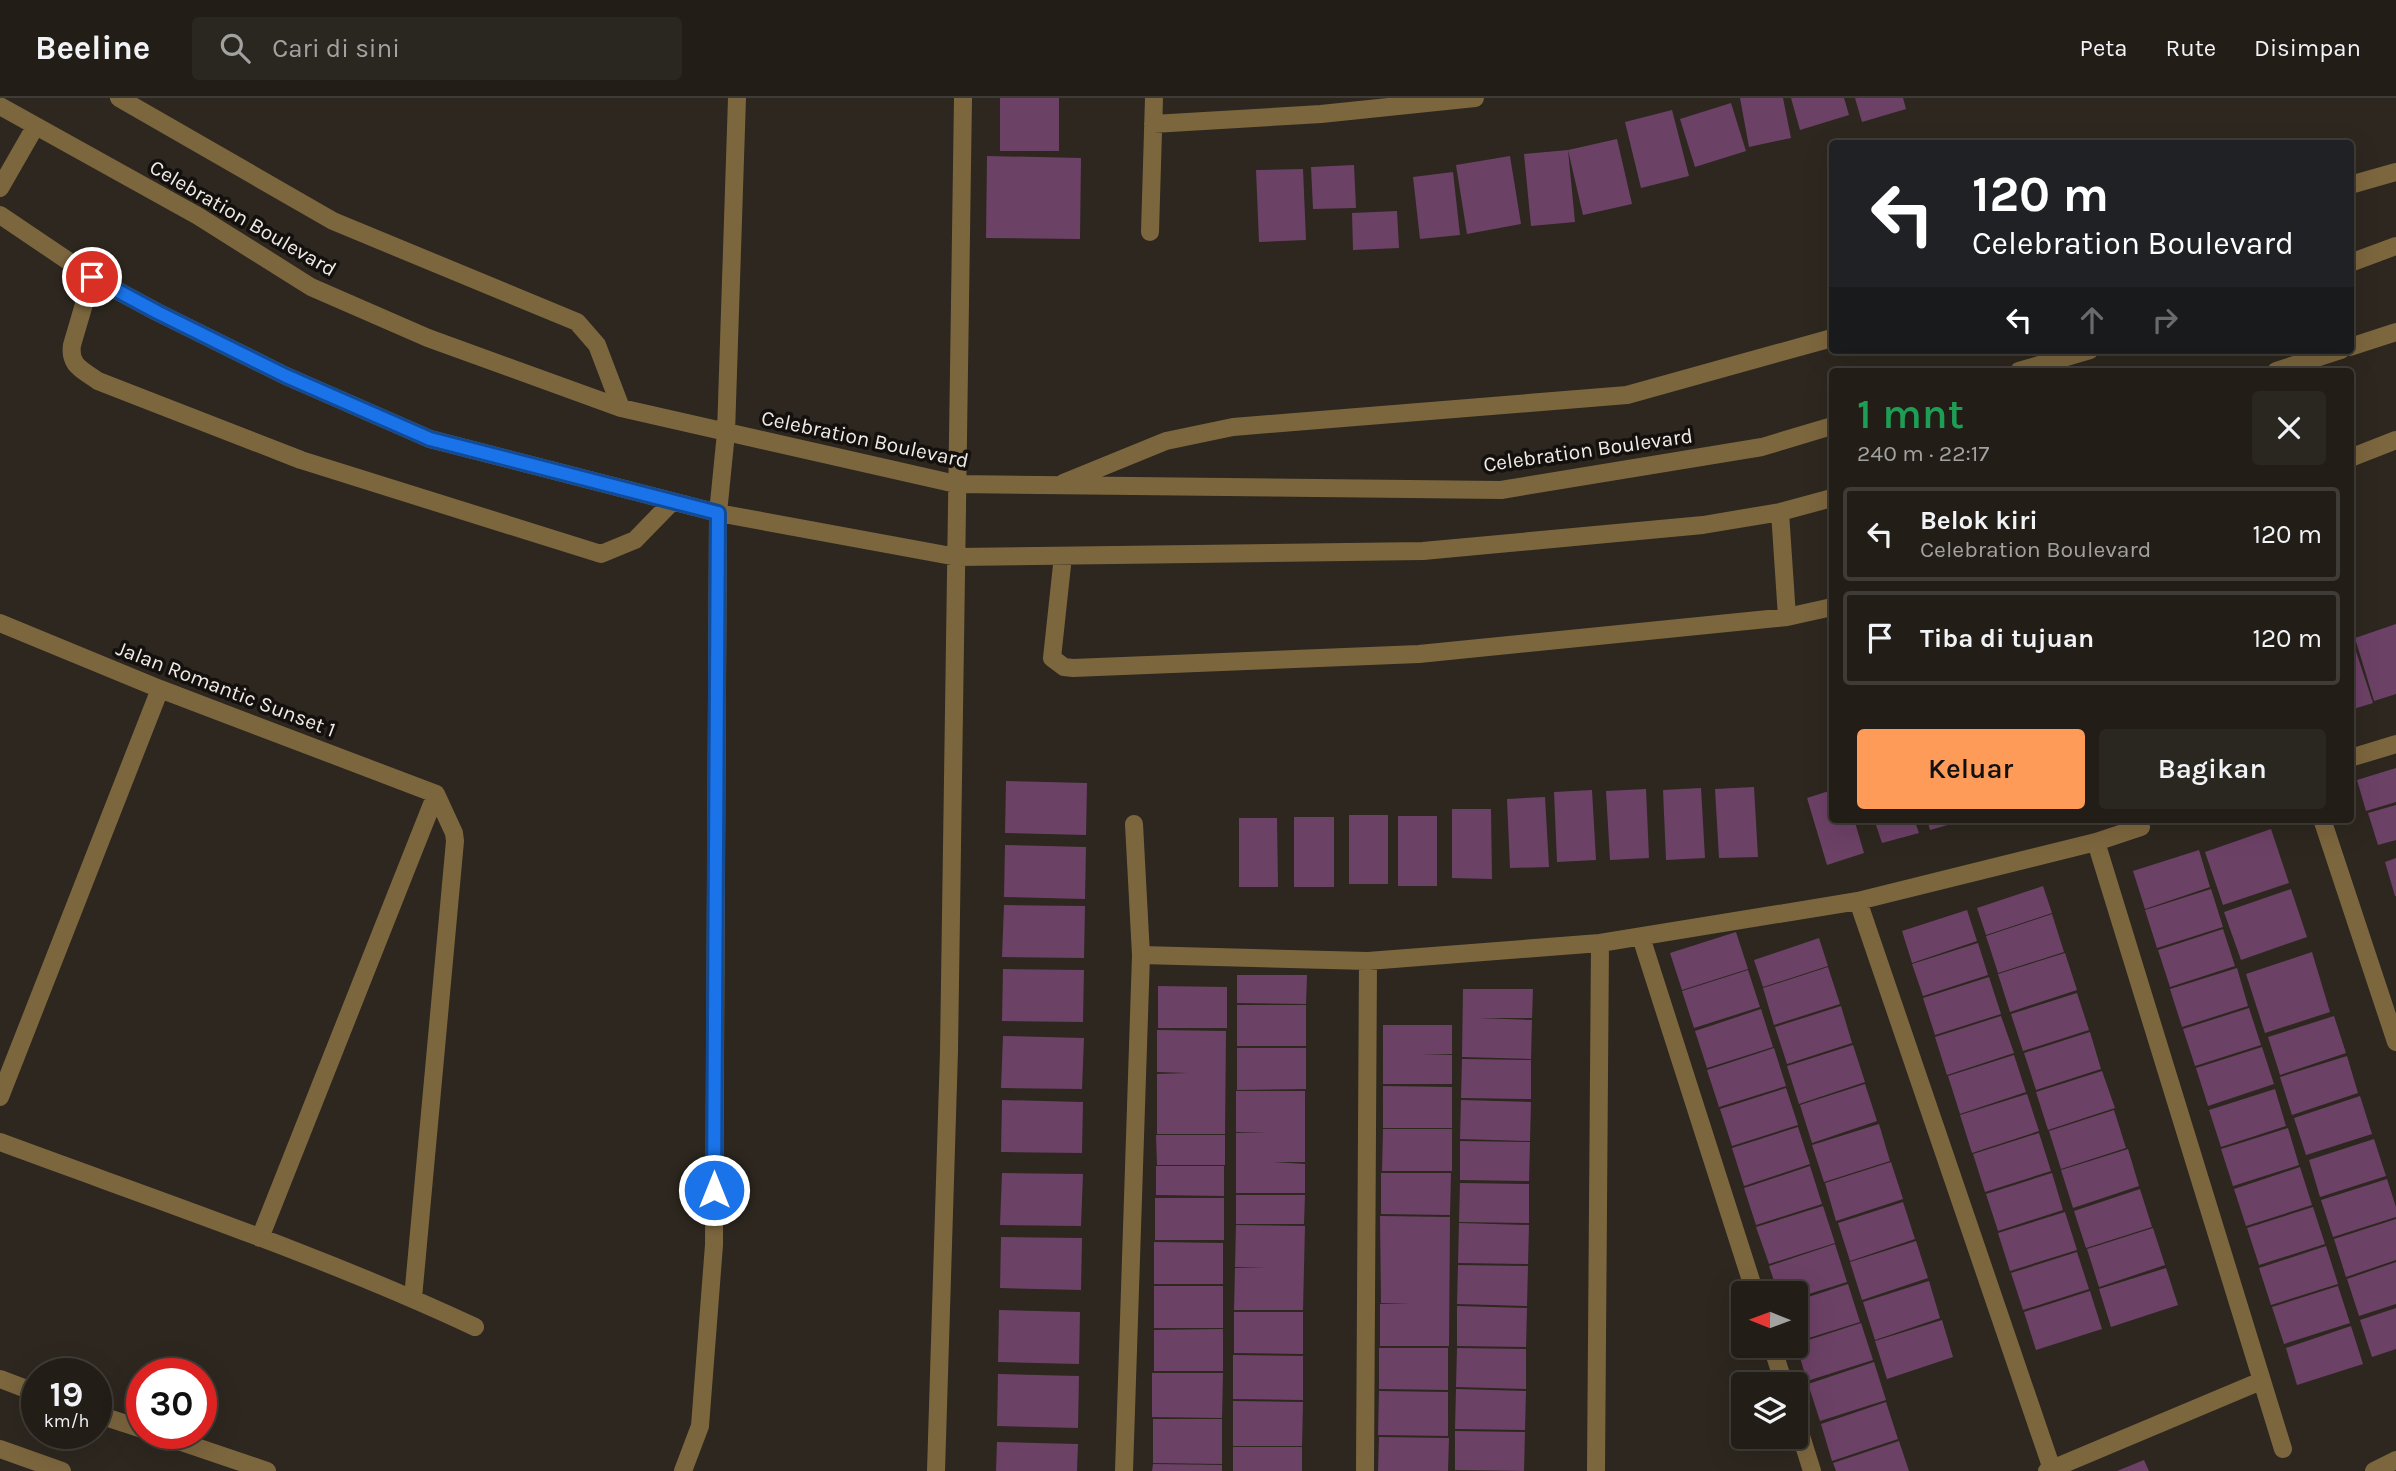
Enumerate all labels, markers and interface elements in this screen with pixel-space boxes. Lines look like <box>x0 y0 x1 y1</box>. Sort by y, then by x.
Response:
search box <box>192 17 682 80</box>
text: Beeline <box>35 29 150 67</box>
icon: search <box>216 29 254 67</box>
text: Cari di sini <box>272 33 400 64</box>
text: Peta <box>2080 34 2127 62</box>
text: Rute <box>2165 34 2216 62</box>
text: Disimpan <box>2254 34 2361 62</box>
street label: Celebration Boulevard <box>146 155 340 281</box>
text: 120 m <box>1972 166 2109 223</box>
icon: left <box>1857 168 1948 259</box>
text: Celebration Boulevard <box>1972 225 2294 262</box>
pin <box>62 247 122 307</box>
icon: arrive <box>73 258 111 296</box>
icon: left <box>2000 301 2038 339</box>
icon: ahead <box>2073 301 2111 339</box>
icon: right <box>2146 301 2184 339</box>
text: 1 mnt <box>1857 389 1964 439</box>
button: close <box>2252 391 2326 465</box>
street label: Celebration Boulevard <box>759 405 971 473</box>
street label: Celebration Boulevard <box>1482 423 1694 477</box>
text: 240 m · 22:17 <box>1857 440 1989 467</box>
text: Belok kiri <box>1920 505 2038 536</box>
icon: left <box>1861 515 1899 553</box>
text: 120 m <box>2252 519 2322 550</box>
text: Celebration Boulevard <box>1920 536 2151 563</box>
icon: arrive <box>1861 619 1899 657</box>
text: Tiba di tujuan <box>1920 623 2094 654</box>
text: 120 m <box>2252 623 2322 654</box>
street label: Jalan Romantic Sunset 1 <box>113 636 339 742</box>
button: Keluar <box>1857 729 2085 809</box>
button: Bagikan <box>2099 729 2326 809</box>
position arrow <box>677 1153 751 1227</box>
north arrow <box>1731 1281 1808 1358</box>
map controls <box>1731 1281 1808 1449</box>
speed limit sign: 30 <box>126 1358 217 1449</box>
button: layers <box>1731 1372 1808 1449</box>
text: 19 <box>50 1374 83 1415</box>
text: km/h <box>44 1410 89 1432</box>

